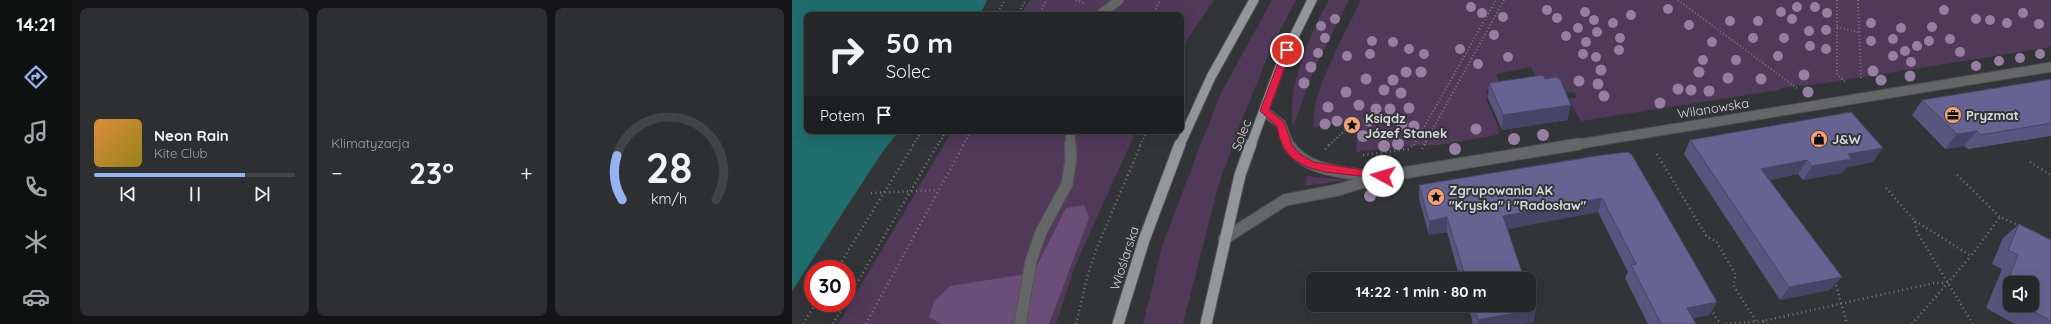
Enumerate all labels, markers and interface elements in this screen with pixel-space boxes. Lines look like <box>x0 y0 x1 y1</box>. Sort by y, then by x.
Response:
text: 14:21 <box>16 13 56 36</box>
text: 50 m <box>886 25 953 60</box>
icon: right <box>820 28 872 80</box>
pin <box>1270 33 1304 67</box>
icon: arrive <box>1276 39 1298 61</box>
text: Solec <box>886 60 930 83</box>
icon: directions <box>22 63 50 91</box>
street label: Wilanowska <box>1676 94 1750 122</box>
icon: arrive <box>873 104 895 126</box>
office icon: Pryzmat <box>1943 105 1963 125</box>
text: Potem <box>820 106 865 125</box>
place label: Pryzmat <box>1966 107 2019 123</box>
place label: Ksiądz Józef Stanek <box>1365 110 1447 141</box>
place icon: Ksiądz Józef Stanek <box>1342 115 1362 135</box>
street label: Solec <box>1228 117 1254 153</box>
icon: music <box>22 118 50 146</box>
text: Neon Rain <box>154 126 229 145</box>
shop icon: J&W <box>1809 129 1829 149</box>
place label: J&W <box>1832 131 1861 147</box>
text: Klimatyzacja <box>331 135 410 151</box>
text: 28 <box>646 141 693 193</box>
text: Kite Club <box>154 145 207 161</box>
text: 23° <box>409 154 454 192</box>
position arrow <box>1362 155 1404 197</box>
text: − <box>331 159 343 187</box>
text: + <box>520 159 533 187</box>
icon: phone <box>22 173 50 201</box>
place label: Zgrupowania AK "Kryska" i "Radosław" <box>1449 182 1587 213</box>
icon: previous <box>117 183 139 205</box>
icon: pause <box>184 183 206 205</box>
icon: next <box>251 183 273 205</box>
place icon: Zgrupowania AK "Kryska" i "Radosław" <box>1426 187 1446 207</box>
text: km/h <box>651 190 687 208</box>
street label: Wioślarska <box>1106 224 1142 292</box>
icon: climate <box>22 228 50 256</box>
speed limit sign: 30 <box>804 260 856 312</box>
map controls <box>2003 276 2039 312</box>
button: sound <box>2003 276 2039 312</box>
text: 14:22 · 1 min · 80 m <box>1355 282 1487 301</box>
icon: car <box>22 283 50 311</box>

